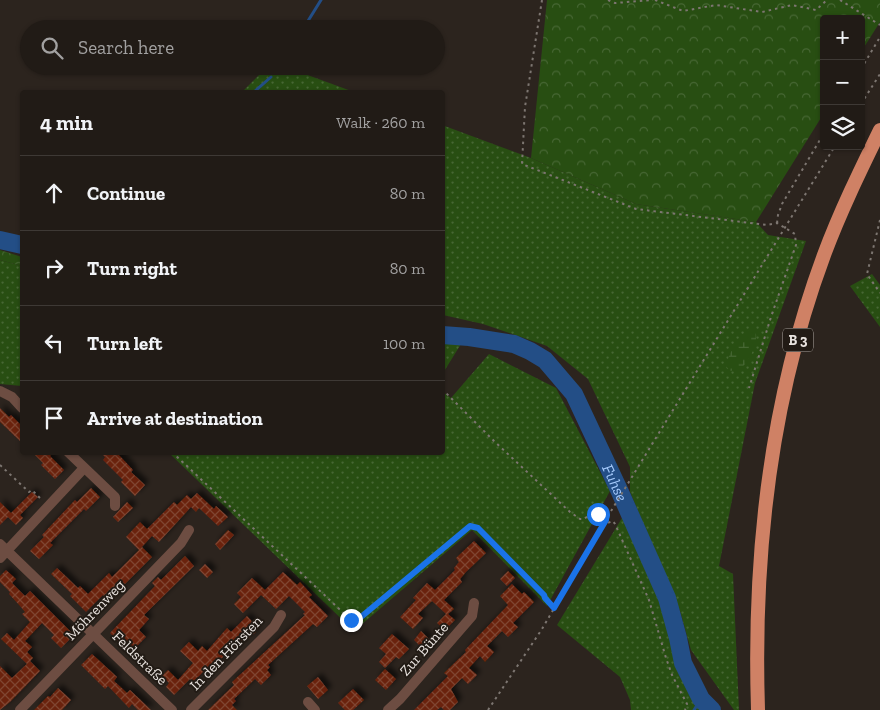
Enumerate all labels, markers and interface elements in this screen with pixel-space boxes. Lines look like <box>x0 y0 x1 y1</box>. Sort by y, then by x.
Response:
map controls <box>820 15 865 150</box>
button: + <box>820 15 865 60</box>
search box <box>20 20 445 75</box>
icon: search <box>38 34 66 62</box>
text: Search here <box>78 36 174 59</box>
button: − <box>820 60 865 105</box>
button: layers <box>820 105 865 150</box>
text: 4 min <box>40 110 93 135</box>
text: Walk · 260 m <box>336 113 425 132</box>
icon: ahead <box>40 179 68 207</box>
text: Continue <box>87 182 165 205</box>
text: 80 m <box>390 184 425 203</box>
icon: right <box>40 254 68 282</box>
text: Turn right <box>87 257 177 280</box>
text: 80 m <box>390 259 425 278</box>
road number: B 3 <box>783 328 813 352</box>
icon: left <box>40 329 68 357</box>
text: Turn left <box>87 332 162 355</box>
text: 100 m <box>383 334 425 353</box>
icon: arrive <box>40 404 68 432</box>
text: Arrive at destination <box>87 407 263 430</box>
water label: Fuhse <box>598 461 632 504</box>
route start <box>587 503 610 526</box>
street label: Möhrenweg <box>62 576 128 644</box>
route end <box>340 609 363 632</box>
street label: In den Hörsten <box>186 612 266 694</box>
street label: Zur Bünte <box>396 619 452 679</box>
street label: Feldstraße <box>109 627 171 689</box>

